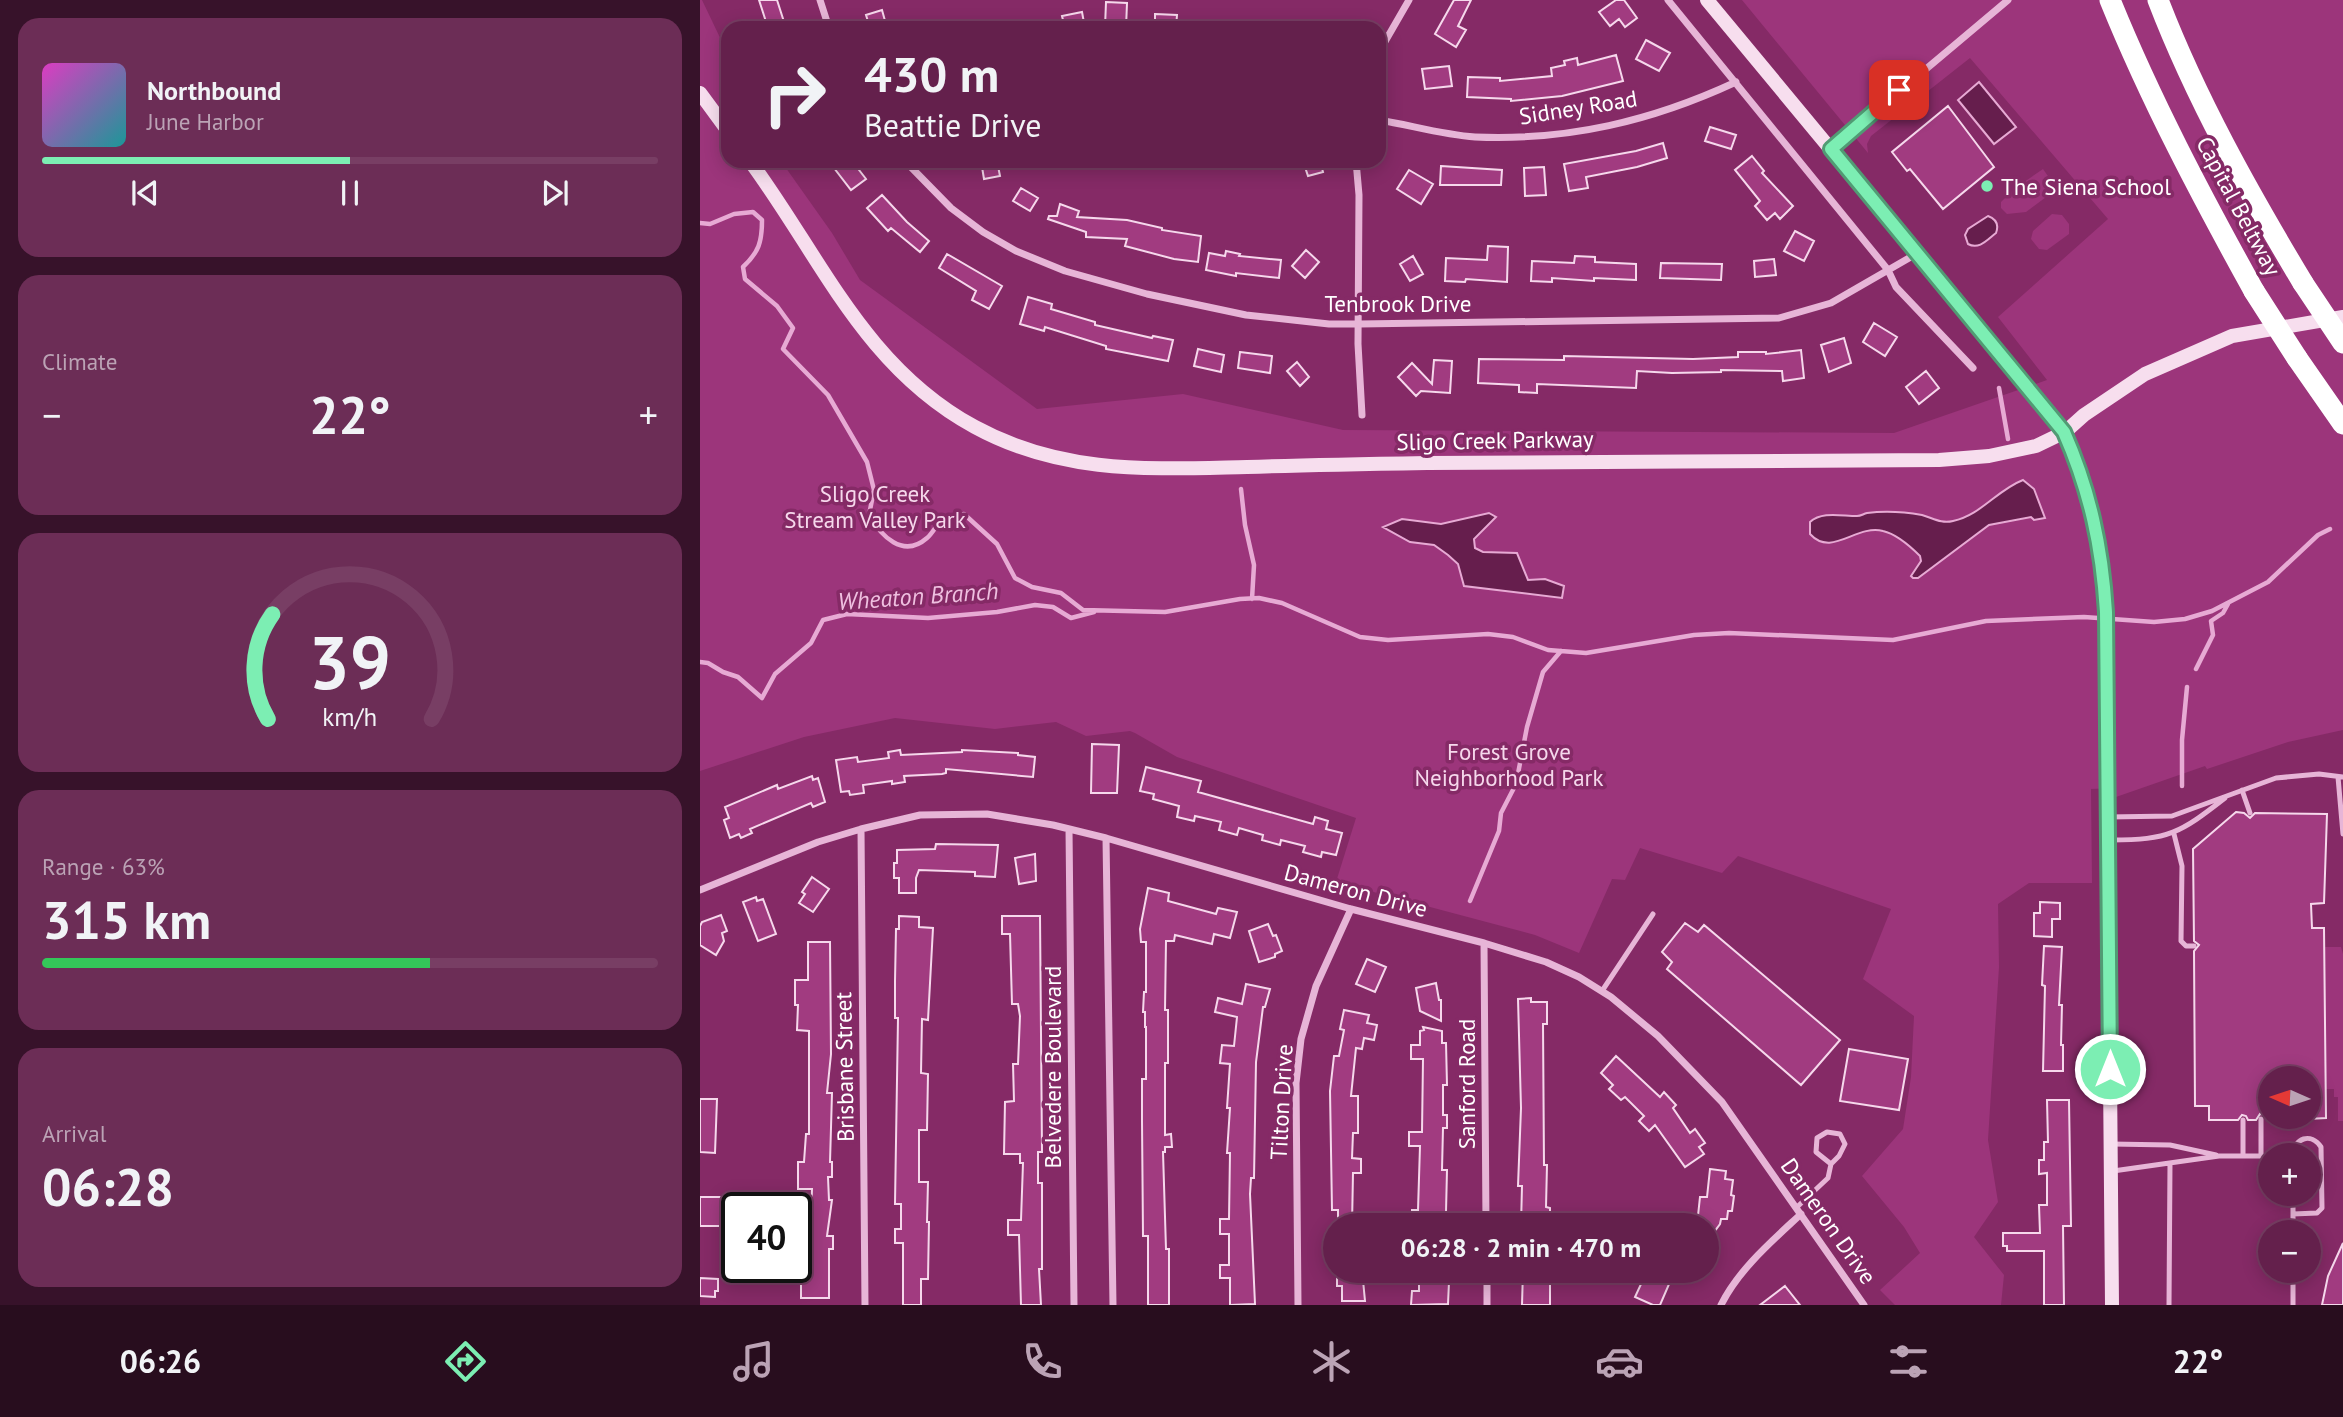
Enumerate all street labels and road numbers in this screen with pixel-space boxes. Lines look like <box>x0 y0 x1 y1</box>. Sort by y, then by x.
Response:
street label: Sidney Road <box>1517 83 1639 131</box>
street label: Capital Beltway <box>2190 131 2288 281</box>
street label: Tenbrook Drive <box>1325 289 1472 318</box>
street label: Sligo Creek Parkway <box>1396 424 1594 456</box>
street label: Dameron Drive <box>1281 857 1431 923</box>
street label: Belvedere Boulevard <box>1038 966 1067 1168</box>
street label: Brisbane Street <box>828 992 860 1142</box>
street label: Sanford Road <box>1452 1019 1481 1149</box>
street label: Tilton Drive <box>1263 1043 1299 1161</box>
street label: Dameron Drive <box>1775 1152 1883 1290</box>

